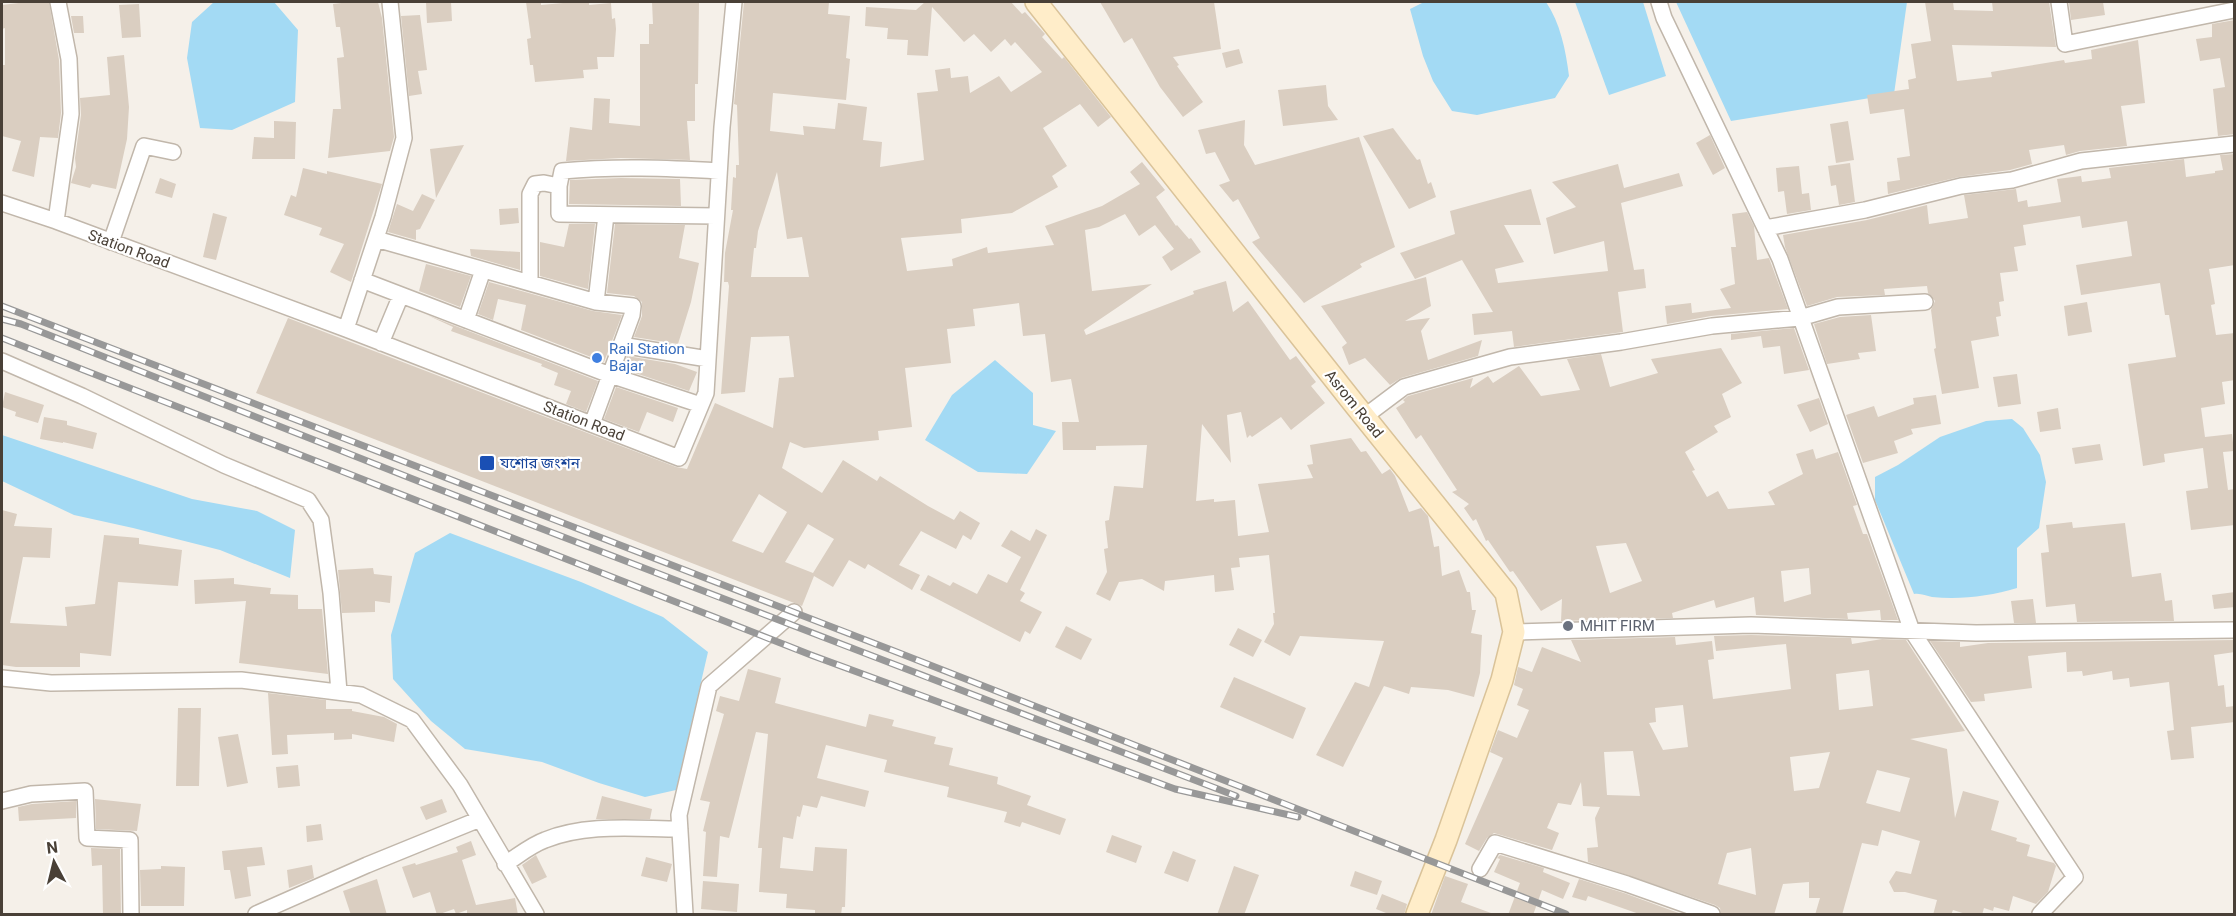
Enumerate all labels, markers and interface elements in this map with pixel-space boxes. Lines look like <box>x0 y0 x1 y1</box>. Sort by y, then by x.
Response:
street label: Station Road <box>86 226 172 272</box>
place label: Rail Station Bajar <box>609 340 685 375</box>
marker: Rail Station Bajar <box>590 351 604 365</box>
street label: Asrom Road <box>1321 366 1387 442</box>
street label: Station Road <box>541 397 627 445</box>
marker: যশোর জংশন <box>478 454 496 472</box>
place label: যশোর জংশন <box>499 454 581 472</box>
place label: MHIT FIRM <box>1580 617 1655 635</box>
marker: MHIT FIRM <box>1561 619 1575 633</box>
north arrow <box>24 832 84 892</box>
text: N <box>45 837 59 858</box>

